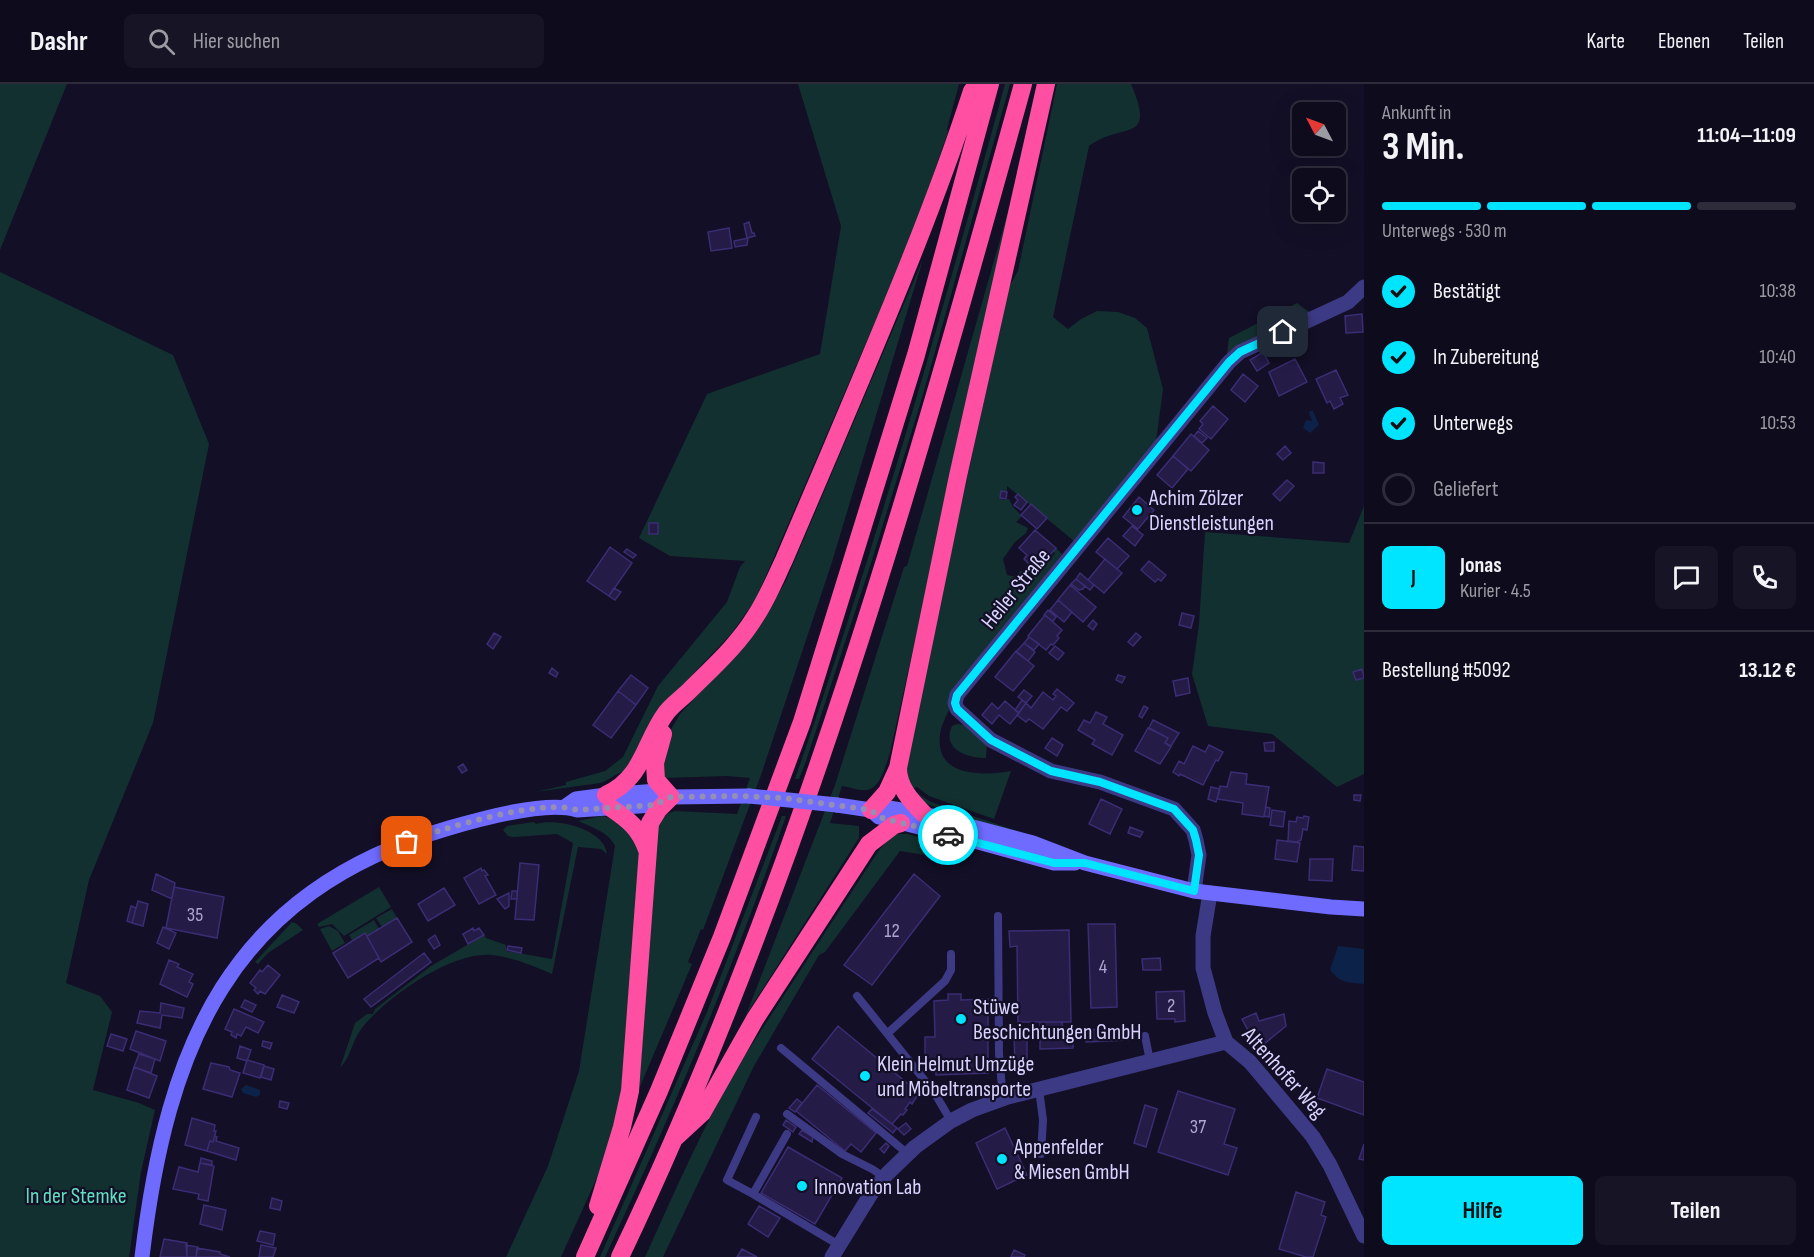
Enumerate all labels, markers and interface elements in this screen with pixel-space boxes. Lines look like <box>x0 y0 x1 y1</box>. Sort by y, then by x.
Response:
search box <box>124 14 544 68</box>
text: Dashr <box>30 25 88 58</box>
icon: search <box>145 25 178 58</box>
text: Hier suchen <box>193 28 280 55</box>
text: Karte <box>1587 29 1625 54</box>
text: Ebenen <box>1658 29 1710 54</box>
text: Teilen <box>1743 29 1784 54</box>
text: Ankunft in <box>1382 101 1451 125</box>
north arrow <box>1292 102 1346 156</box>
map controls <box>1292 102 1346 222</box>
text: 11:04–11:09 <box>1697 122 1796 149</box>
text: 3 Min. <box>1382 124 1464 171</box>
button: locate <box>1292 168 1346 222</box>
text: Unterwegs · 530 m <box>1382 219 1507 243</box>
icon: check <box>1382 275 1415 308</box>
text: Bestätigt <box>1433 278 1501 305</box>
text: 10:38 <box>1759 279 1796 303</box>
pin <box>1257 306 1308 357</box>
icon: home <box>1266 315 1299 348</box>
icon: check <box>1382 341 1415 374</box>
text: In Zubereitung <box>1433 344 1539 371</box>
text: 10:40 <box>1759 345 1796 369</box>
icon: check <box>1382 407 1415 440</box>
text: Unterwegs <box>1433 410 1513 437</box>
text: 10:53 <box>1760 411 1796 435</box>
text: Geliefert <box>1433 476 1498 503</box>
place label: Achim Zölzer Dienstleistungen <box>1148 485 1274 537</box>
marker: Achim Zölzer Dienstleistungen <box>1130 503 1144 517</box>
street label: Heiler Straße <box>976 543 1057 635</box>
button: chat <box>1655 546 1718 609</box>
button: phone <box>1733 546 1796 609</box>
text: Jonas <box>1460 552 1502 579</box>
text: J <box>1411 564 1416 591</box>
text: Kurier · 4.5 <box>1460 579 1531 603</box>
text: Bestellung #5092 <box>1382 657 1510 684</box>
text: 13.12 € <box>1739 657 1796 684</box>
courier <box>918 805 978 865</box>
pin <box>381 816 432 867</box>
icon: car <box>932 819 965 852</box>
icon: bag <box>390 825 423 858</box>
house number: 35 <box>187 903 203 927</box>
house number: 12 <box>884 919 900 943</box>
house number: 4 <box>1099 955 1107 979</box>
place label: Stüwe Beschichtungen GmbH <box>973 994 1141 1046</box>
house number: 2 <box>1167 994 1175 1018</box>
marker: Stüwe Beschichtungen GmbH <box>954 1012 968 1026</box>
street label: Altenhofer Weg <box>1235 1021 1332 1124</box>
place label: Klein Helmut Umzüge und Möbeltransporte <box>877 1051 1034 1103</box>
marker: Klein Helmut Umzüge und Möbeltransporte <box>858 1069 872 1083</box>
house number: 37 <box>1190 1115 1206 1139</box>
place label: Appenfelder & Miesen GmbH <box>1013 1134 1130 1186</box>
marker: Appenfelder & Miesen GmbH <box>995 1152 1009 1166</box>
place label: Innovation Lab <box>814 1174 921 1201</box>
button: Hilfe <box>1382 1176 1583 1245</box>
button: Teilen <box>1595 1176 1796 1245</box>
marker: Innovation Lab <box>795 1179 809 1193</box>
park label: In der Stemke <box>25 1183 127 1210</box>

